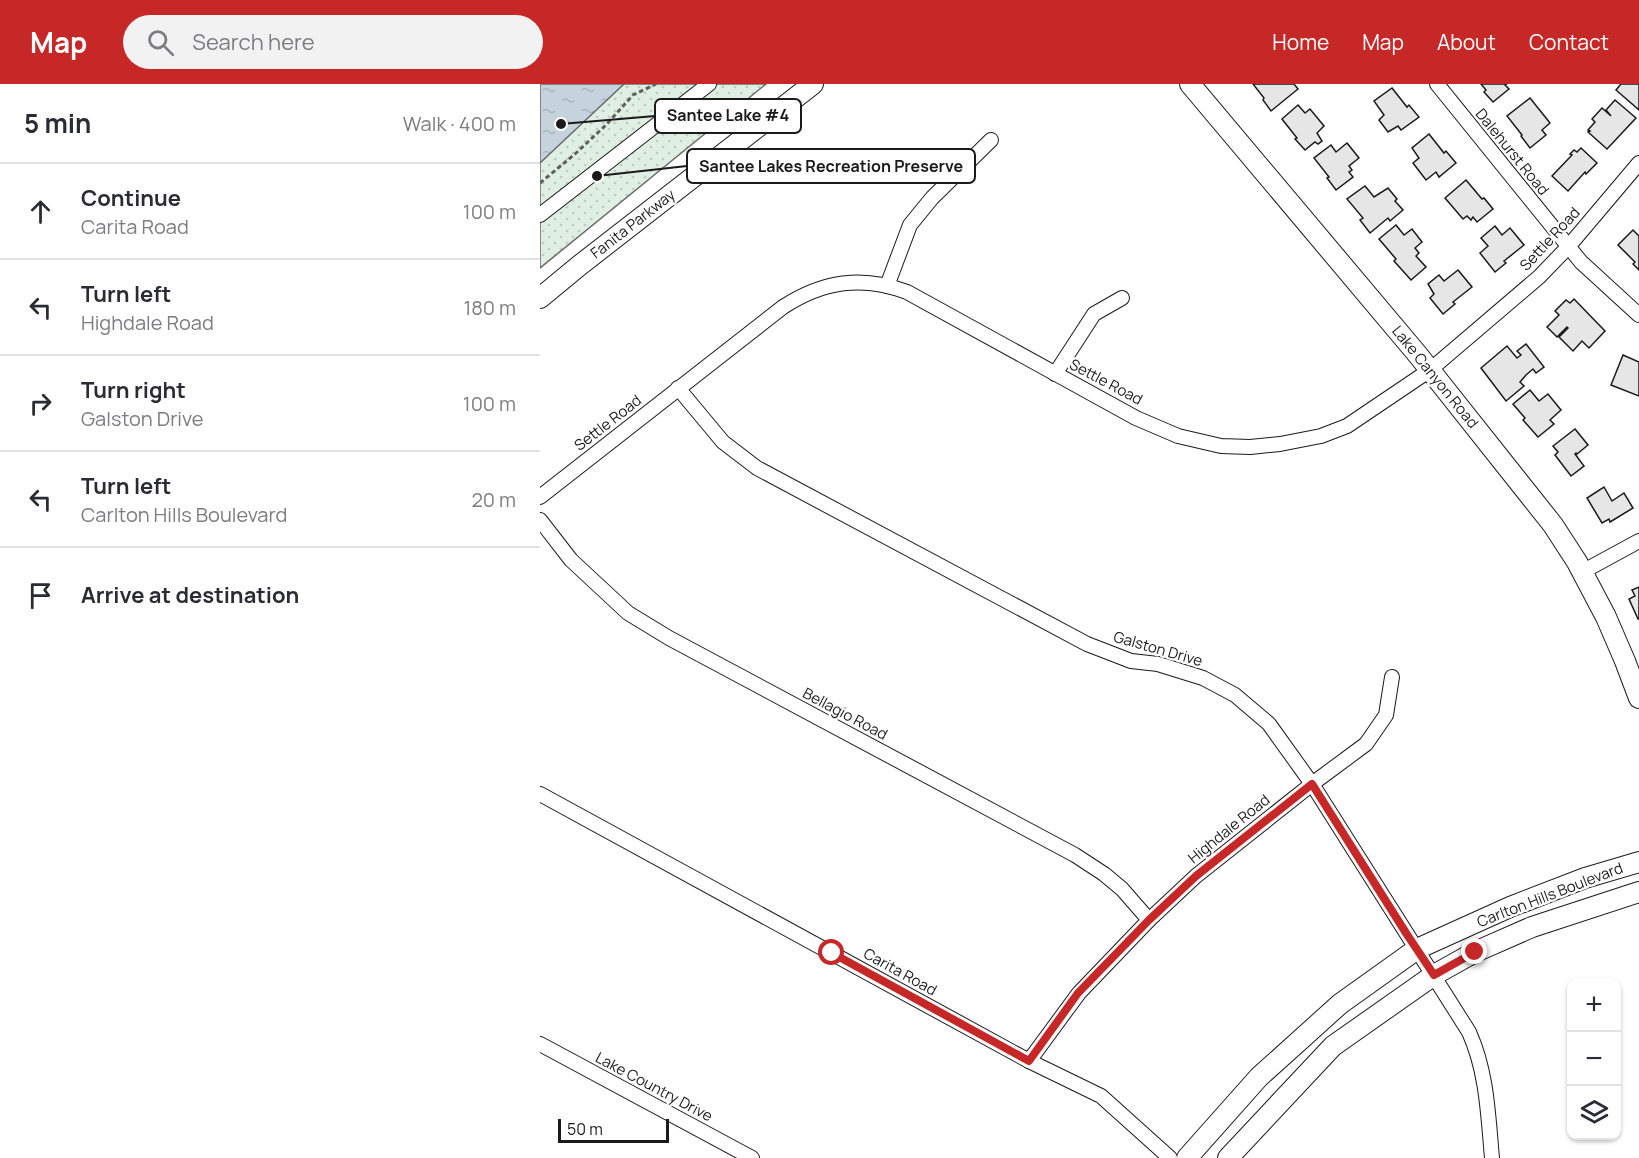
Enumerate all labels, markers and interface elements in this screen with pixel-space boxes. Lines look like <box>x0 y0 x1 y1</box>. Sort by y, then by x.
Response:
search box <box>123 15 543 69</box>
text: Map <box>30 23 87 61</box>
icon: search <box>144 26 177 59</box>
text: Search here <box>192 27 315 57</box>
text: Home <box>1272 28 1329 56</box>
text: Map <box>1362 28 1404 56</box>
text: About <box>1437 28 1496 56</box>
text: Contact <box>1529 28 1609 56</box>
callout: Santee Lake #4 <box>655 99 801 133</box>
text: Santee Lake #4 <box>667 104 789 126</box>
street label: Dalehurst Road <box>1471 104 1554 200</box>
text: 5 min <box>24 105 91 141</box>
text: Walk · 400 m <box>403 110 516 137</box>
callout: Santee Lakes Recreation Preserve <box>687 149 975 183</box>
text: Santee Lakes Recreation Preserve <box>699 155 963 177</box>
text: Continue <box>81 183 181 213</box>
street label: Fanita Parkway <box>586 184 679 263</box>
icon: ahead <box>24 195 57 228</box>
text: 100 m <box>463 198 516 225</box>
street label: Settle Road <box>1515 202 1585 275</box>
text: Carita Road <box>81 213 189 240</box>
text: Turn left <box>81 279 171 309</box>
icon: left <box>24 291 57 324</box>
text: 180 m <box>463 294 516 321</box>
text: Highdale Road <box>81 309 214 336</box>
street label: Lake Canyon Road <box>1387 321 1483 433</box>
street label: Settle Road <box>1066 354 1146 410</box>
text: Turn right <box>81 375 186 405</box>
icon: right <box>24 387 57 420</box>
text: 100 m <box>463 390 516 417</box>
street label: Settle Road <box>570 390 646 455</box>
text: Galston Drive <box>81 405 203 432</box>
text: Turn left <box>81 471 171 501</box>
icon: left <box>24 483 57 516</box>
text: 20 m <box>471 486 516 513</box>
text: Carlton Hills Boulevard <box>81 501 287 528</box>
icon: arrive <box>24 579 57 612</box>
text: Arrive at destination <box>81 580 299 610</box>
street label: Galston Drive <box>1111 626 1205 671</box>
street label: Bellagio Road <box>799 682 891 745</box>
street label: Highdale Road <box>1183 789 1274 868</box>
street label: Carlton Hills Boulevard <box>1474 857 1626 932</box>
route end <box>1461 938 1487 964</box>
route start <box>818 939 844 965</box>
street label: Carita Road <box>860 943 941 1000</box>
map controls <box>1567 978 1621 1140</box>
button: + <box>1567 978 1621 1032</box>
button: − <box>1567 1032 1621 1086</box>
street label: Lake Country Drive <box>592 1047 717 1126</box>
button: layers <box>1567 1086 1621 1140</box>
scale bar <box>558 1116 669 1144</box>
text: 50 m <box>567 1118 603 1140</box>

